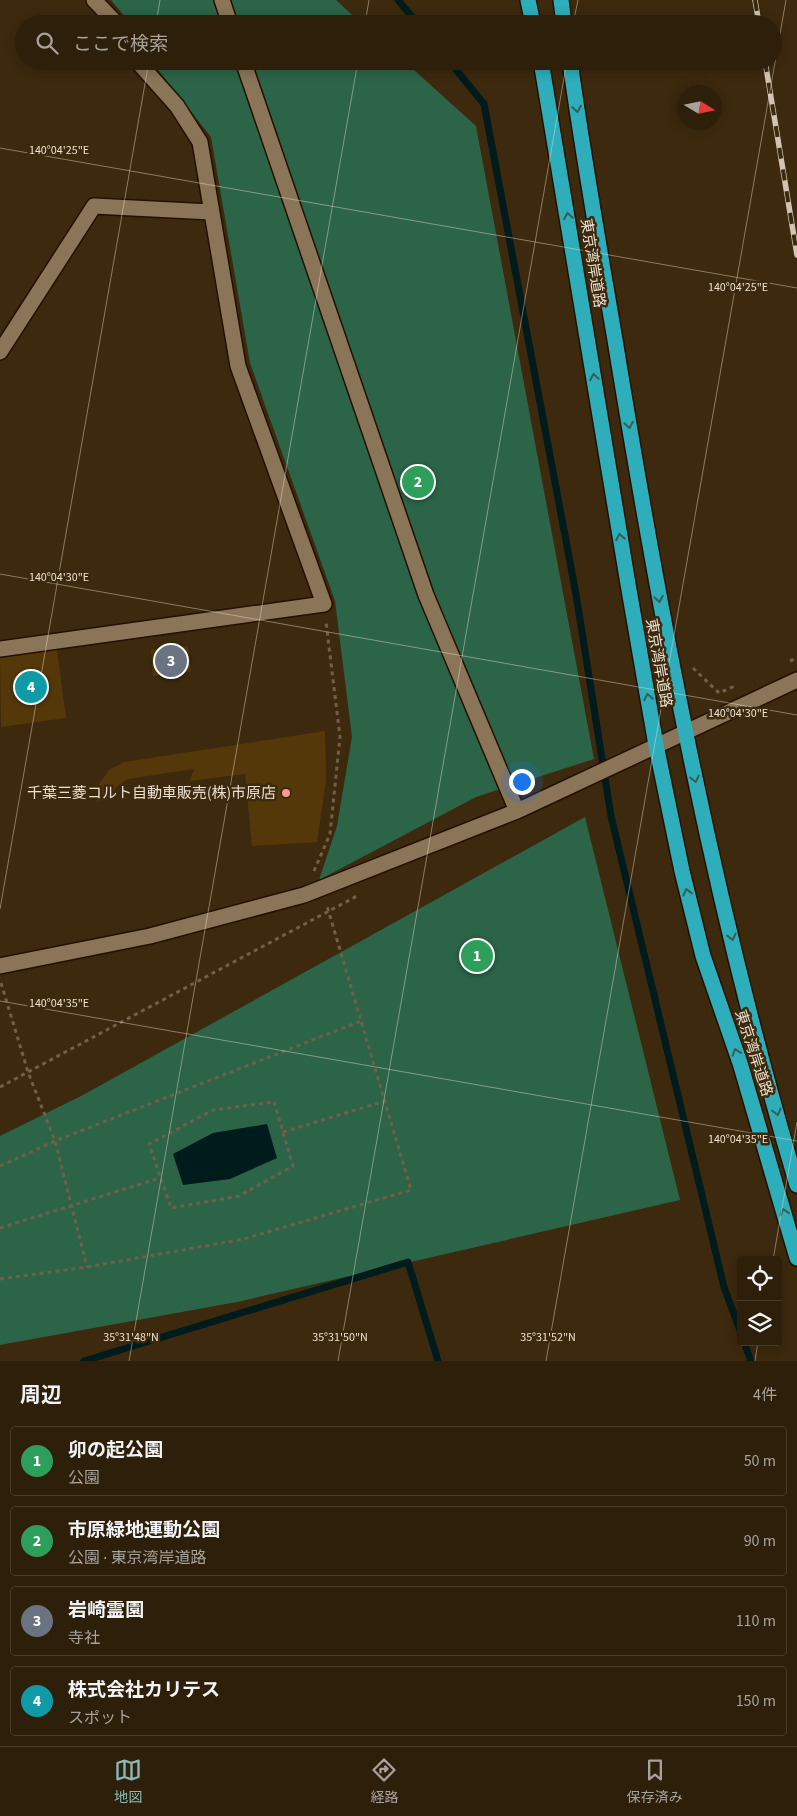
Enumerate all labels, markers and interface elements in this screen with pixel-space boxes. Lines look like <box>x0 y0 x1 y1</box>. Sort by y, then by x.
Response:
search box <box>15 15 782 70</box>
icon: search <box>33 29 61 57</box>
text: ここで検索 <box>73 31 168 58</box>
north arrow <box>677 85 722 130</box>
one-way arrow <box>571 106 582 114</box>
text: 140°04'25"E <box>29 142 89 159</box>
one-way arrow <box>563 212 573 221</box>
street label: 東京湾岸道路 <box>575 217 610 309</box>
text: 140°04'25"E <box>708 279 768 296</box>
one-way arrow <box>589 372 599 381</box>
one-way arrow <box>623 421 633 430</box>
pin: 2 <box>402 463 434 501</box>
one-way arrow <box>615 533 626 541</box>
text: 140°04'30"E <box>29 569 89 586</box>
one-way arrow <box>654 595 664 603</box>
street label: 東京湾岸道路 <box>640 617 677 709</box>
pin: 3 <box>155 642 187 680</box>
pin: 4 <box>15 668 47 706</box>
one-way arrow <box>643 693 653 702</box>
text: 140°04'30"E <box>708 705 768 722</box>
your location <box>509 769 535 795</box>
one-way arrow <box>689 775 700 784</box>
place label: 千葉三菱コルト自動車販売(株)市原店 <box>27 783 276 804</box>
marker: 千葉三菱コルト自動車販売(株)市原店 <box>280 787 292 799</box>
one-way arrow <box>683 888 693 896</box>
one-way arrow <box>726 933 737 942</box>
pin: 1 <box>461 937 493 975</box>
text: 140°04'35"E <box>29 995 89 1012</box>
street label: 東京湾岸道路 <box>730 1007 777 1099</box>
one-way arrow <box>732 1049 742 1057</box>
one-way arrow <box>771 1107 782 1116</box>
text: 140°04'35"E <box>708 1131 768 1148</box>
one-way arrow <box>779 1208 789 1216</box>
map controls <box>737 1256 782 1346</box>
button: locate <box>737 1256 782 1301</box>
button: layers <box>737 1301 782 1346</box>
text: 35°31'48"N <box>103 1329 159 1346</box>
text: 35°31'50"N <box>312 1329 368 1346</box>
text: 35°31'52"N <box>520 1329 576 1346</box>
text: 周辺 <box>20 1380 62 1410</box>
text: 4件 <box>753 1384 777 1406</box>
text: 卯の起公園 <box>68 1437 163 1464</box>
text: 1 <box>33 1450 41 1472</box>
text: 50 m <box>744 1450 776 1472</box>
text: 公園 <box>68 1467 100 1489</box>
text: 市原緑地運動公園 <box>68 1517 220 1544</box>
text: 2 <box>33 1530 41 1552</box>
text: 90 m <box>744 1530 776 1552</box>
text: 公園 · 東京湾岸道路 <box>68 1547 206 1569</box>
text: 岩崎霊園 <box>68 1597 144 1624</box>
text: 3 <box>33 1610 41 1632</box>
text: 110 m <box>736 1610 776 1632</box>
text: 寺社 <box>68 1627 100 1649</box>
text: 株式会社カリテス <box>68 1677 220 1704</box>
text: 4 <box>33 1690 41 1712</box>
text: 150 m <box>736 1690 776 1712</box>
text: スポット <box>68 1707 132 1729</box>
tab: 地図 <box>114 1756 142 1808</box>
tab: 経路 <box>370 1756 398 1808</box>
tab: 保存済み <box>627 1756 683 1808</box>

